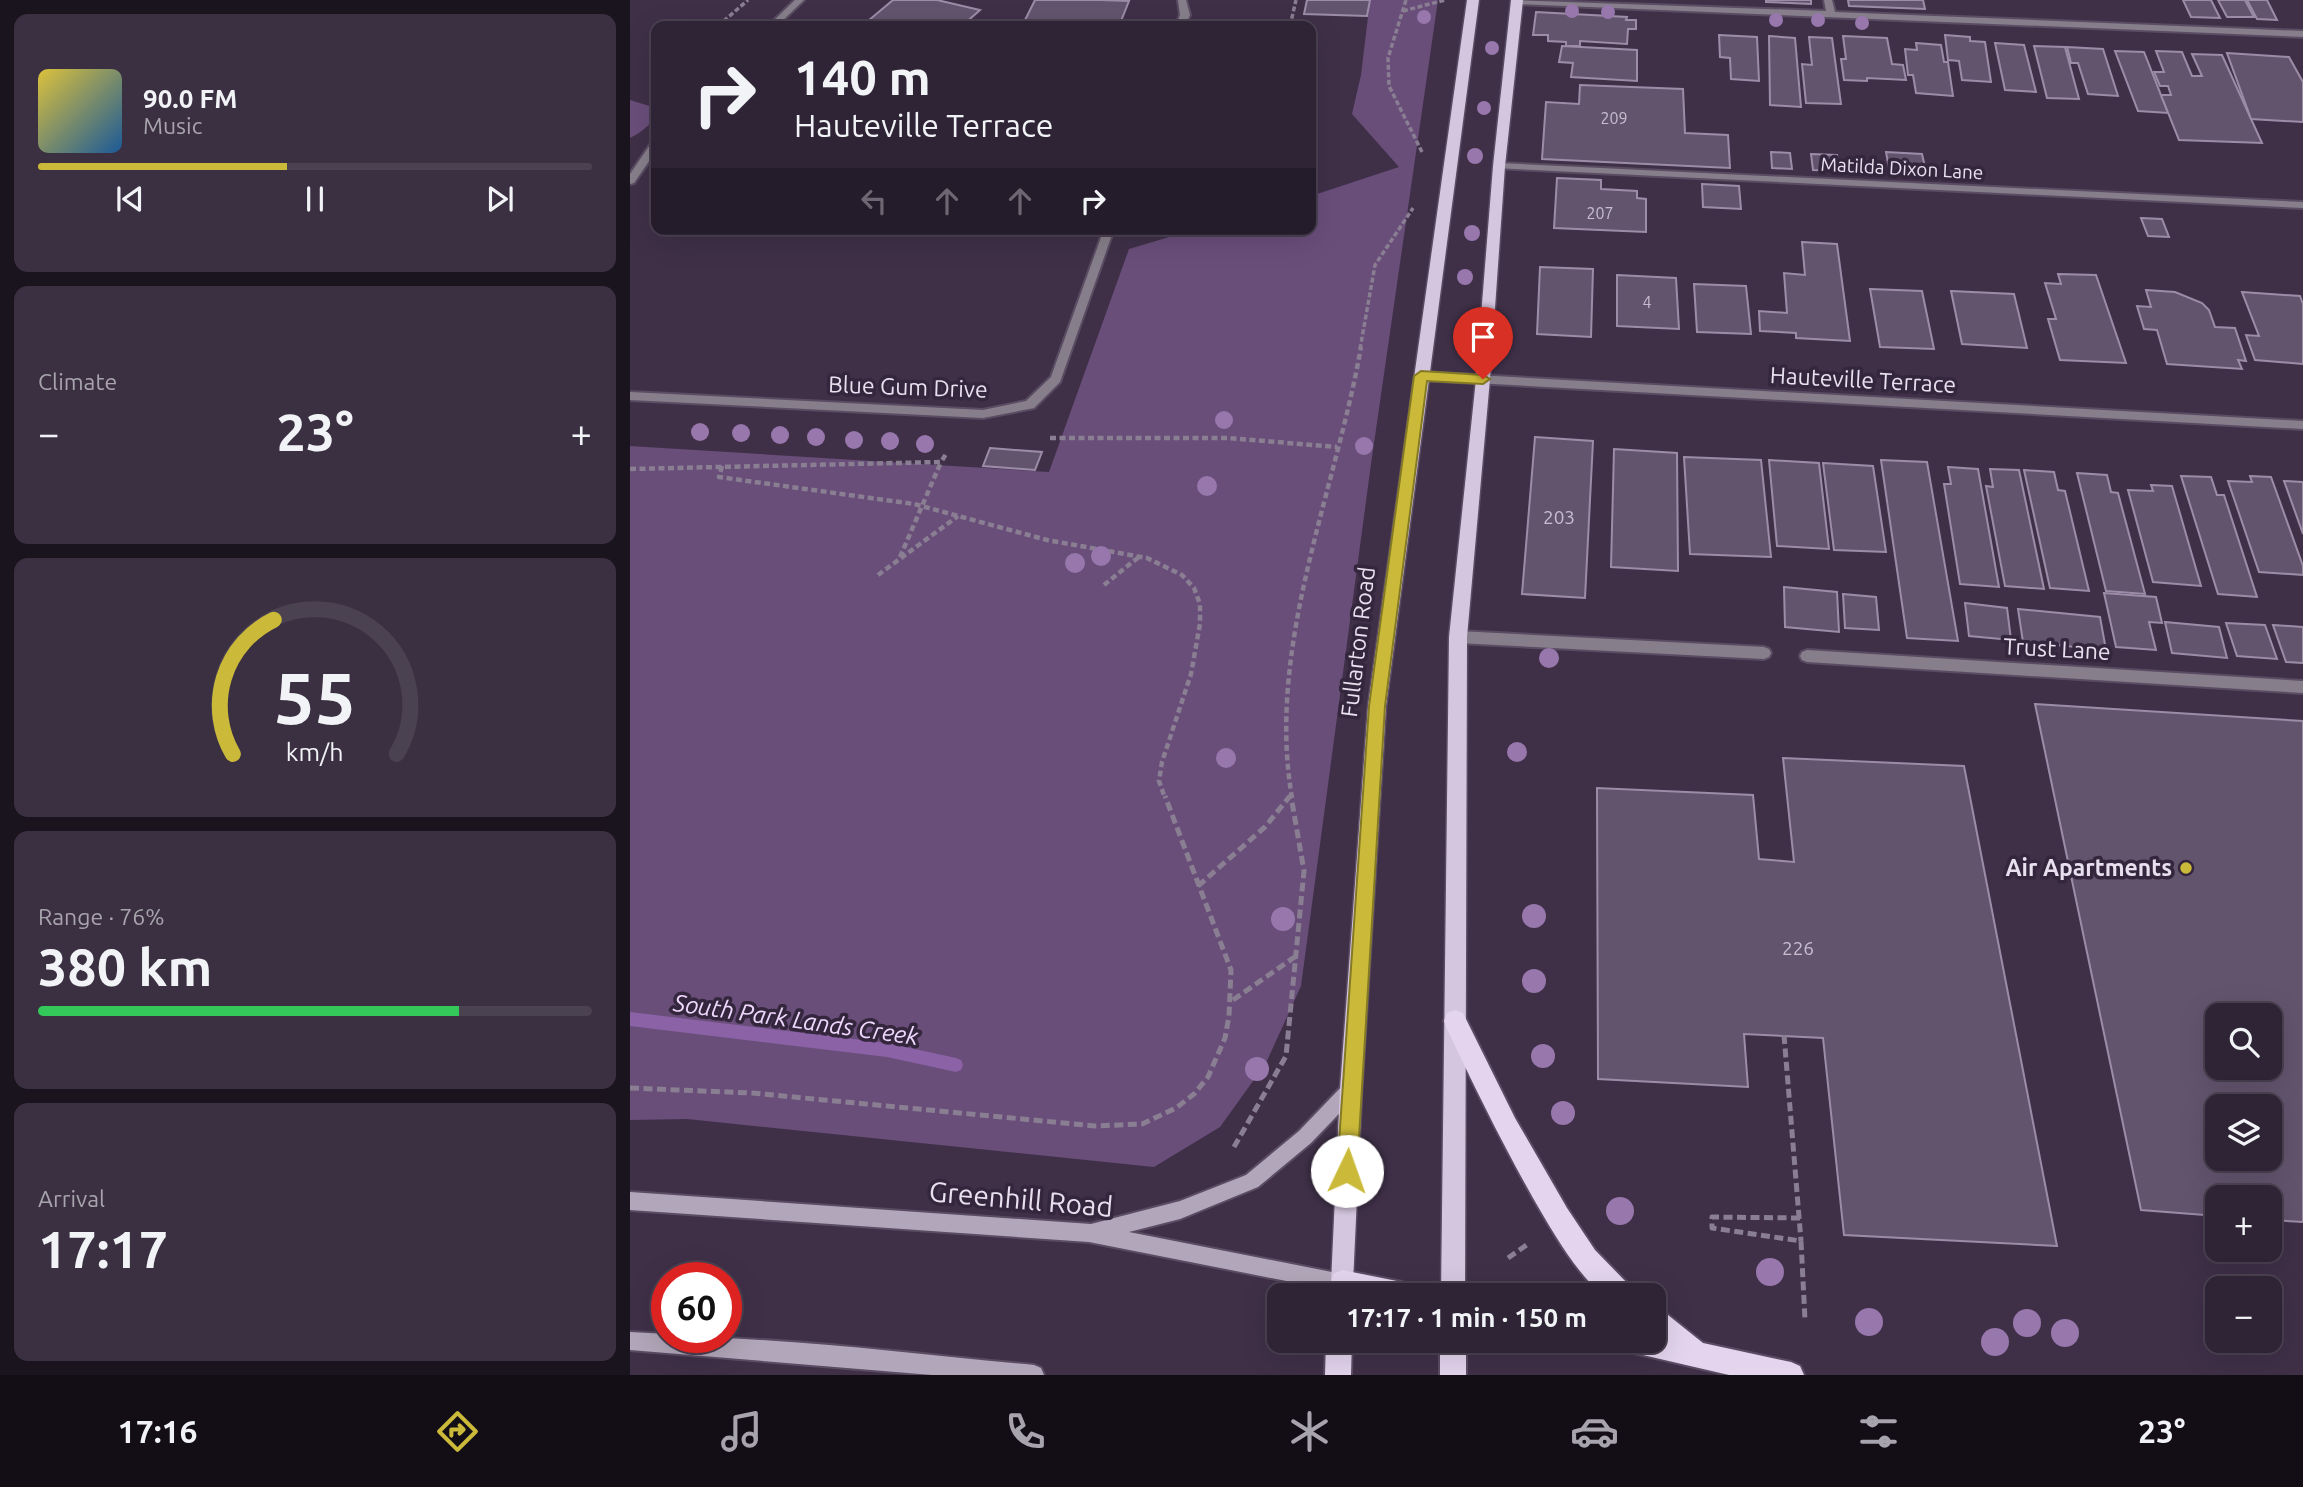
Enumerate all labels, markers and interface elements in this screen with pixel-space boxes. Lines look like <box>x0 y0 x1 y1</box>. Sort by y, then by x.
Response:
icon: right <box>679 49 770 140</box>
text: 140 m <box>794 49 931 104</box>
text: 90.0 FM <box>143 84 237 113</box>
text: Hauteville Terrace <box>794 107 1053 143</box>
house number: 209 <box>1600 109 1628 127</box>
text: Music <box>143 113 202 138</box>
street label: Matilda Dixon Lane <box>1820 153 1984 183</box>
icon: previous <box>111 180 149 218</box>
icon: pause <box>296 180 334 218</box>
icon: next <box>481 180 519 218</box>
icon: left <box>855 182 893 220</box>
icon: ahead <box>928 182 966 220</box>
icon: ahead <box>1001 182 1039 220</box>
icon: right <box>1074 182 1112 220</box>
house number: 207 <box>1586 204 1614 222</box>
house number: 4 <box>1642 293 1652 311</box>
pin <box>1453 307 1513 379</box>
icon: arrive <box>1464 318 1502 356</box>
street label: Hauteville Terrace <box>1769 362 1957 397</box>
text: Climate <box>38 369 117 394</box>
street label: Blue Gum Drive <box>828 371 988 402</box>
text: 23° <box>276 403 354 461</box>
text: − <box>38 412 59 454</box>
text: + <box>571 412 592 454</box>
house number: 203 <box>1543 506 1575 528</box>
street label: Fullarton Road <box>1336 565 1379 719</box>
street label: Trust Lane <box>2003 633 2111 664</box>
text: 55 <box>274 656 356 738</box>
text: km/h <box>286 737 344 765</box>
place label: Air Apartments <box>2005 855 2172 880</box>
marker: Air Apartments <box>2178 860 2194 876</box>
text: Range · 76% <box>38 904 165 929</box>
house number: 226 <box>1782 937 1814 959</box>
text: 380 km <box>38 938 212 996</box>
water label: South Park Lands Creek <box>671 989 921 1050</box>
map controls <box>2205 1003 2282 1353</box>
button: search <box>2205 1003 2282 1080</box>
button: layers <box>2205 1094 2282 1171</box>
position arrow <box>1310 1134 1384 1208</box>
street label: Greenhill Road <box>928 1175 1114 1222</box>
button: + <box>2205 1185 2282 1262</box>
text: Arrival <box>38 1186 105 1211</box>
text: 17:17 <box>38 1220 168 1278</box>
speed limit sign: 60 <box>651 1262 742 1353</box>
button: − <box>2205 1276 2282 1353</box>
text: 17:17 · 1 min · 150 m <box>1346 1303 1587 1332</box>
icon: directions <box>433 1407 482 1456</box>
icon: music <box>717 1407 766 1456</box>
icon: phone <box>1001 1407 1050 1456</box>
icon: climate <box>1285 1407 1334 1456</box>
icon: car <box>1570 1407 1619 1456</box>
icon: filters <box>1854 1407 1903 1456</box>
text: 17:16 <box>118 1413 198 1449</box>
text: 23° <box>2138 1413 2185 1449</box>

